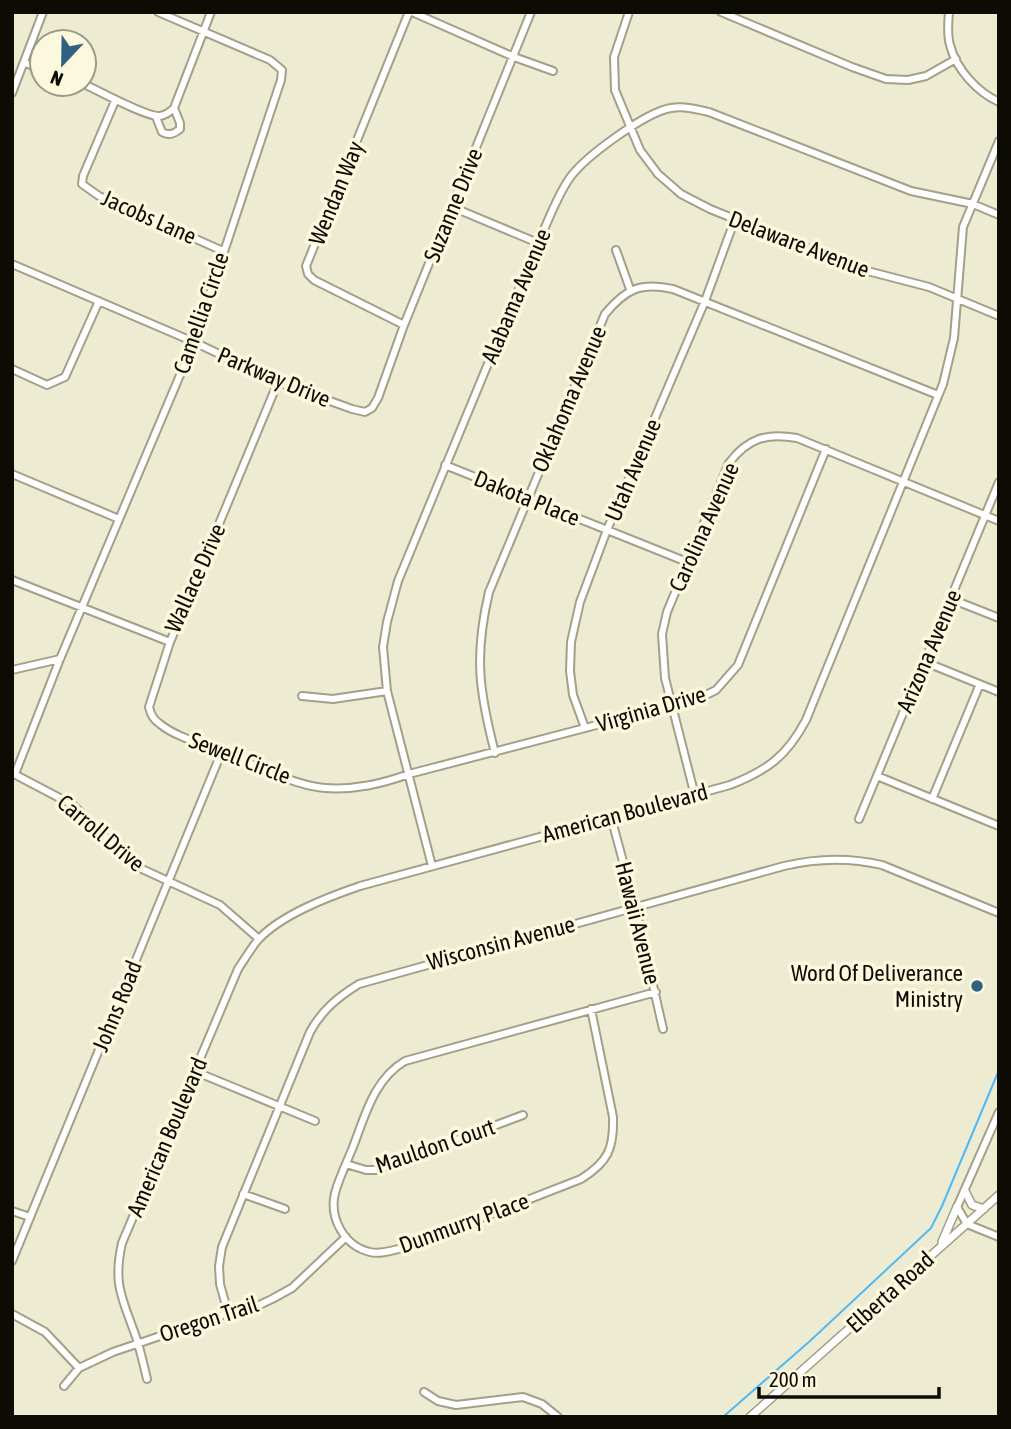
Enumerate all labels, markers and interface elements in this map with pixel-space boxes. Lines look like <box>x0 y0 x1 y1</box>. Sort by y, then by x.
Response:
north arrow <box>28 28 98 98</box>
text: N <box>47 66 66 91</box>
street label: Wendan Way <box>303 137 369 249</box>
street label: Suzanne Drive <box>418 144 488 266</box>
street label: Jacobs Lane <box>98 185 200 249</box>
street label: Delaware Avenue <box>725 205 873 283</box>
street label: Alabama Avenue <box>476 225 556 367</box>
street label: Camellia Circle <box>168 249 234 377</box>
street label: Oklahoma Avenue <box>526 322 612 476</box>
street label: Parkway Drive <box>214 342 334 412</box>
street label: Utah Avenue <box>600 415 666 525</box>
street label: Carolina Avenue <box>664 458 744 596</box>
street label: Dakota Place <box>470 465 584 531</box>
street label: Wallace Drive <box>159 520 231 636</box>
street label: Arizona Avenue <box>891 586 967 716</box>
street label: Virginia Drive <box>593 681 709 737</box>
street label: Sewell Circle <box>186 727 294 789</box>
street label: American Boulevard <box>539 778 711 848</box>
street label: Carroll Drive <box>52 789 150 877</box>
street label: Hawaii Avenue <box>610 859 666 987</box>
street label: Wisconsin Avenue <box>424 911 578 975</box>
street label: Johns Road <box>87 957 147 1055</box>
place label: Word Of Deliverance Ministry <box>791 960 963 1012</box>
marker: Word Of Deliverance Ministry <box>969 978 985 994</box>
street label: American Boulevard <box>122 1053 212 1221</box>
street label: Mauldon Court <box>372 1113 498 1179</box>
street label: Dunmurry Place <box>396 1188 532 1258</box>
street label: Elberta Road <box>841 1246 939 1338</box>
street label: Oregon Trail <box>156 1291 262 1347</box>
scale bar <box>759 1356 939 1400</box>
text: 200 m <box>769 1367 817 1391</box>

